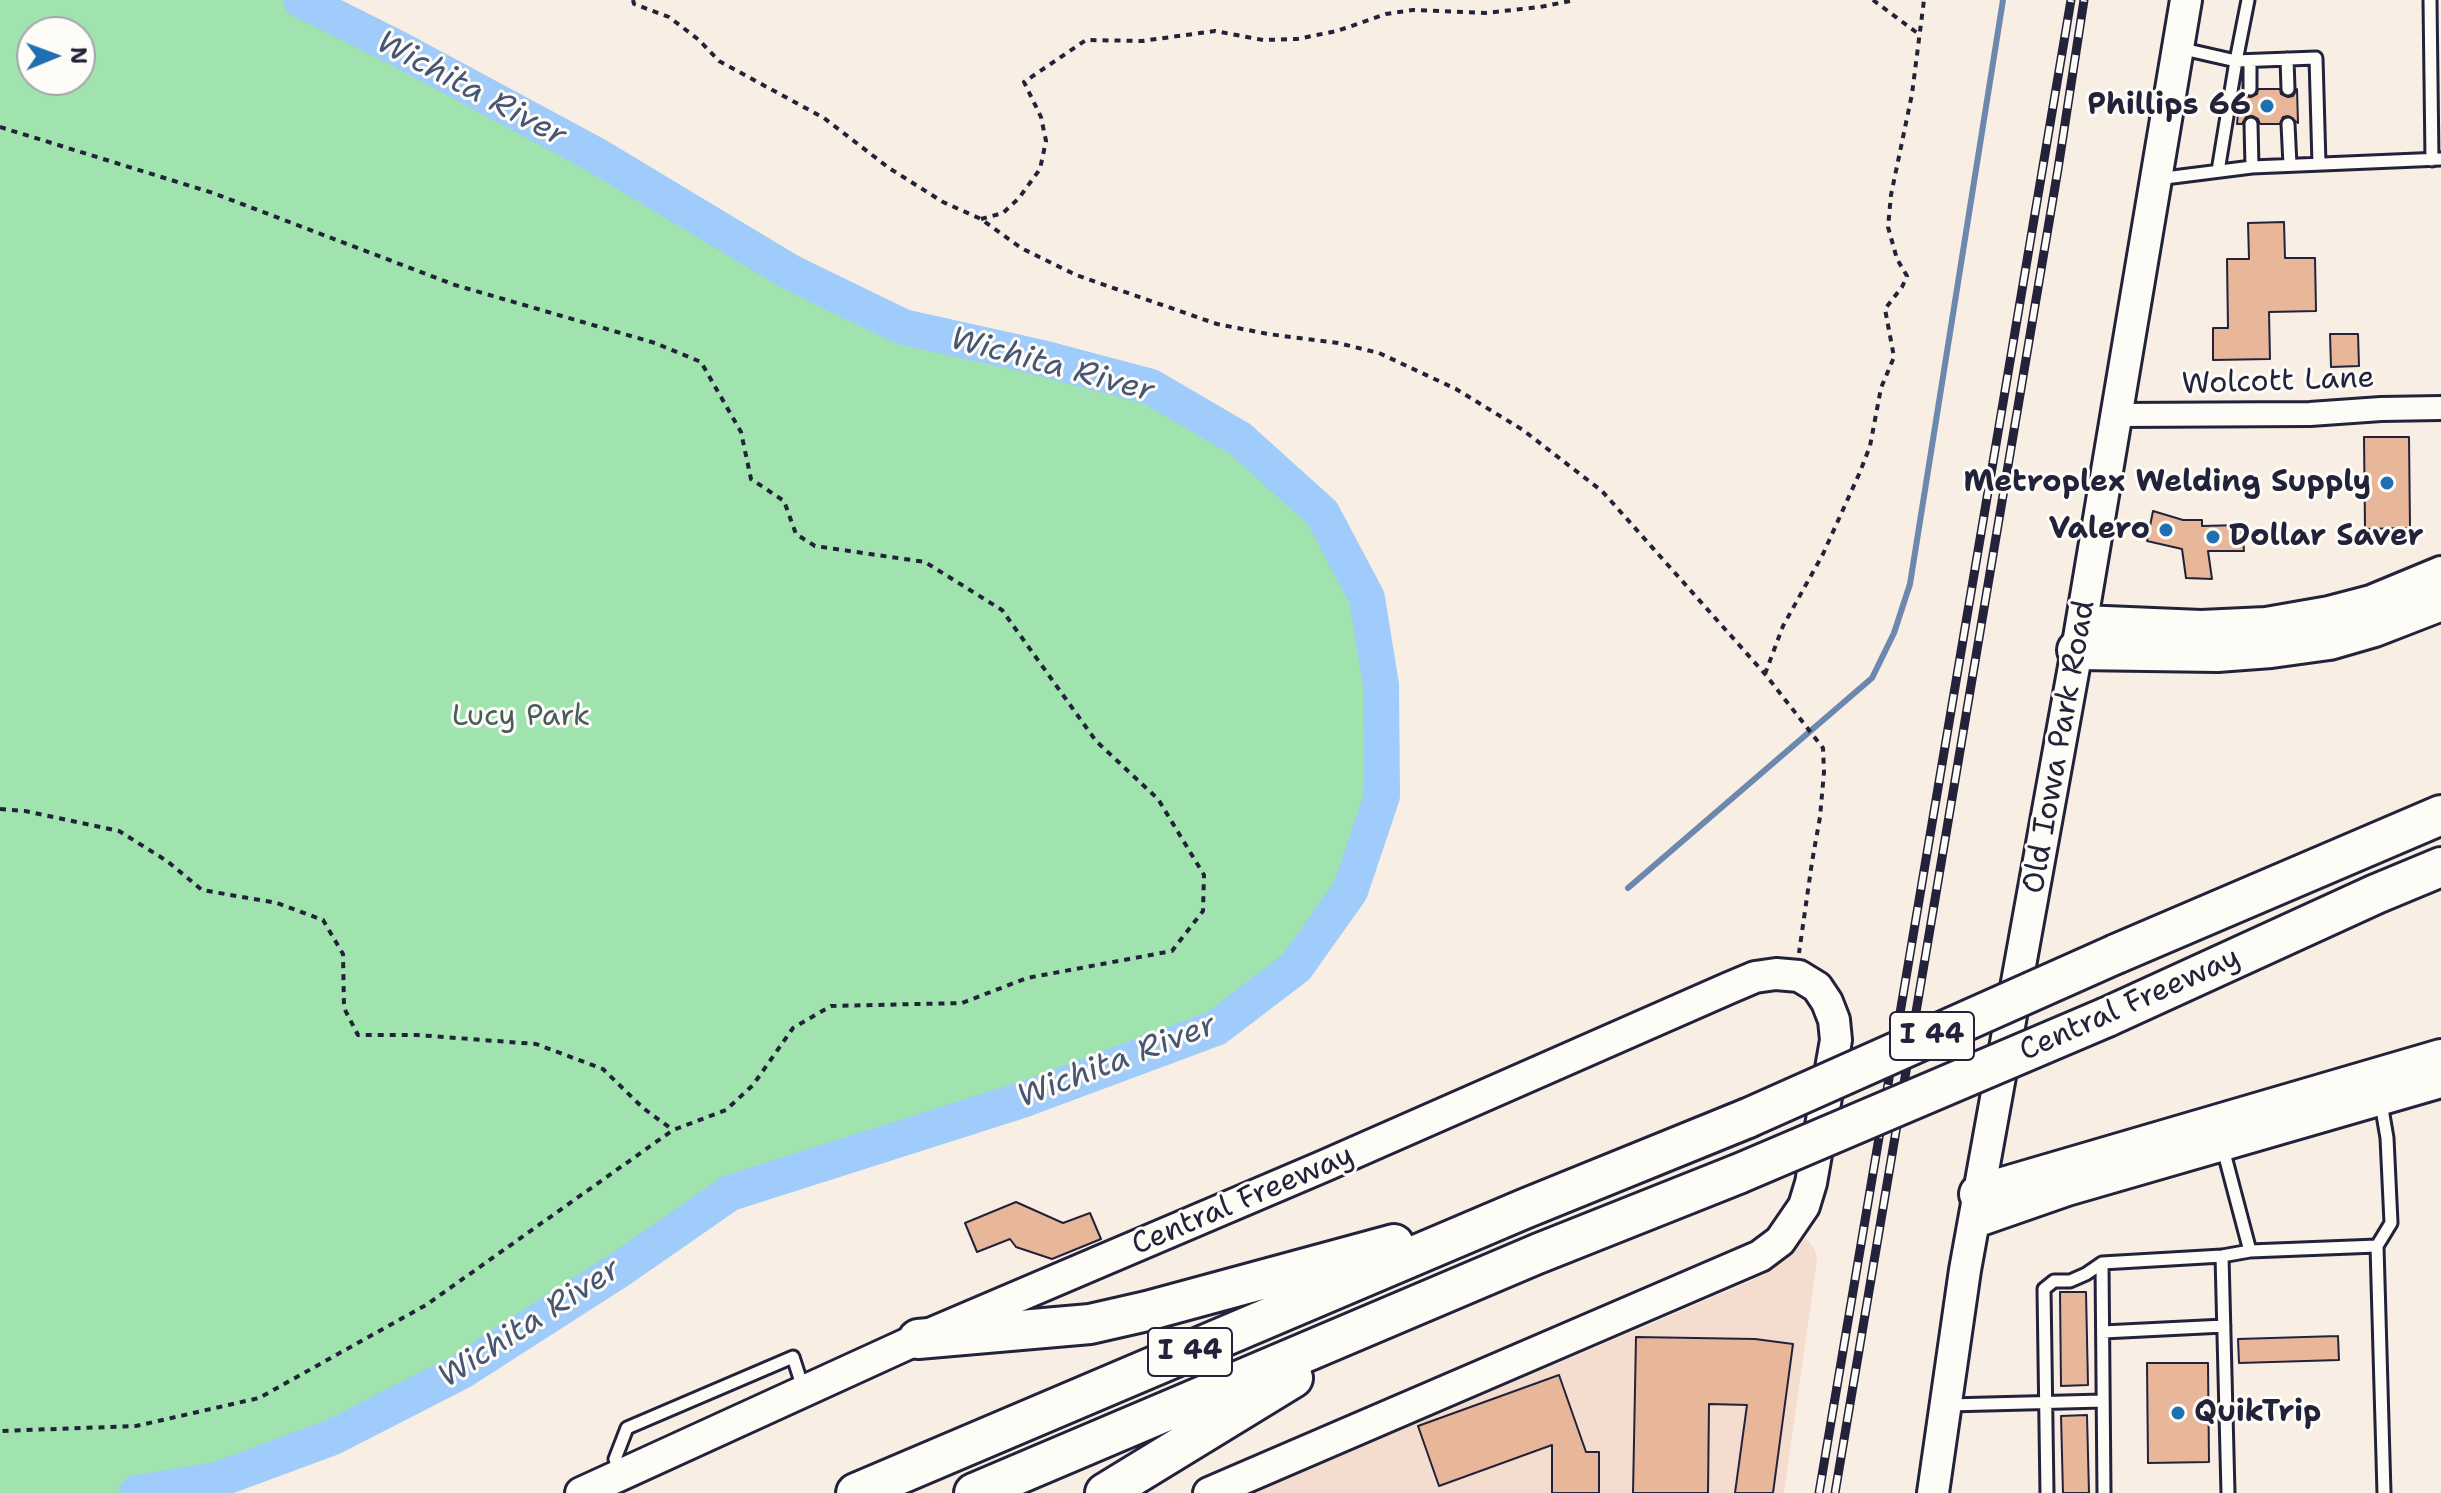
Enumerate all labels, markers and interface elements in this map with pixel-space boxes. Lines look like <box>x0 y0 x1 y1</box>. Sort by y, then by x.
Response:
north arrow <box>16 16 96 96</box>
water label: Wichita River <box>369 24 573 156</box>
text: N <box>64 47 93 65</box>
place label: Phillips 66 <box>2087 88 2251 124</box>
marker: Phillips 66 <box>2258 97 2276 115</box>
water label: Wichita River <box>946 320 1158 412</box>
street label: Wolcott Lane <box>2181 361 2375 403</box>
place label: Metroplex Welding Supply <box>1963 465 2371 501</box>
marker: Metroplex Welding Supply <box>2378 474 2396 492</box>
place label: Valero <box>2049 512 2150 548</box>
place label: Dollar Saver <box>2229 519 2424 555</box>
marker: Valero <box>2157 521 2175 539</box>
marker: Dollar Saver <box>2204 528 2222 546</box>
street label: Old Iowa Park Road <box>2016 597 2104 897</box>
park label: Lucy Park <box>452 699 590 735</box>
street label: Central Freeway <box>2014 940 2246 1070</box>
water label: Wichita River <box>1012 1007 1222 1117</box>
road number: I 44 <box>1890 1012 1974 1060</box>
street label: Central Freeway <box>1127 1138 1359 1264</box>
water label: Wichita River <box>432 1251 628 1397</box>
road number: I 44 <box>1148 1328 1232 1376</box>
place label: QuikTrip <box>2194 1395 2321 1431</box>
marker: QuikTrip <box>2169 1404 2187 1422</box>

